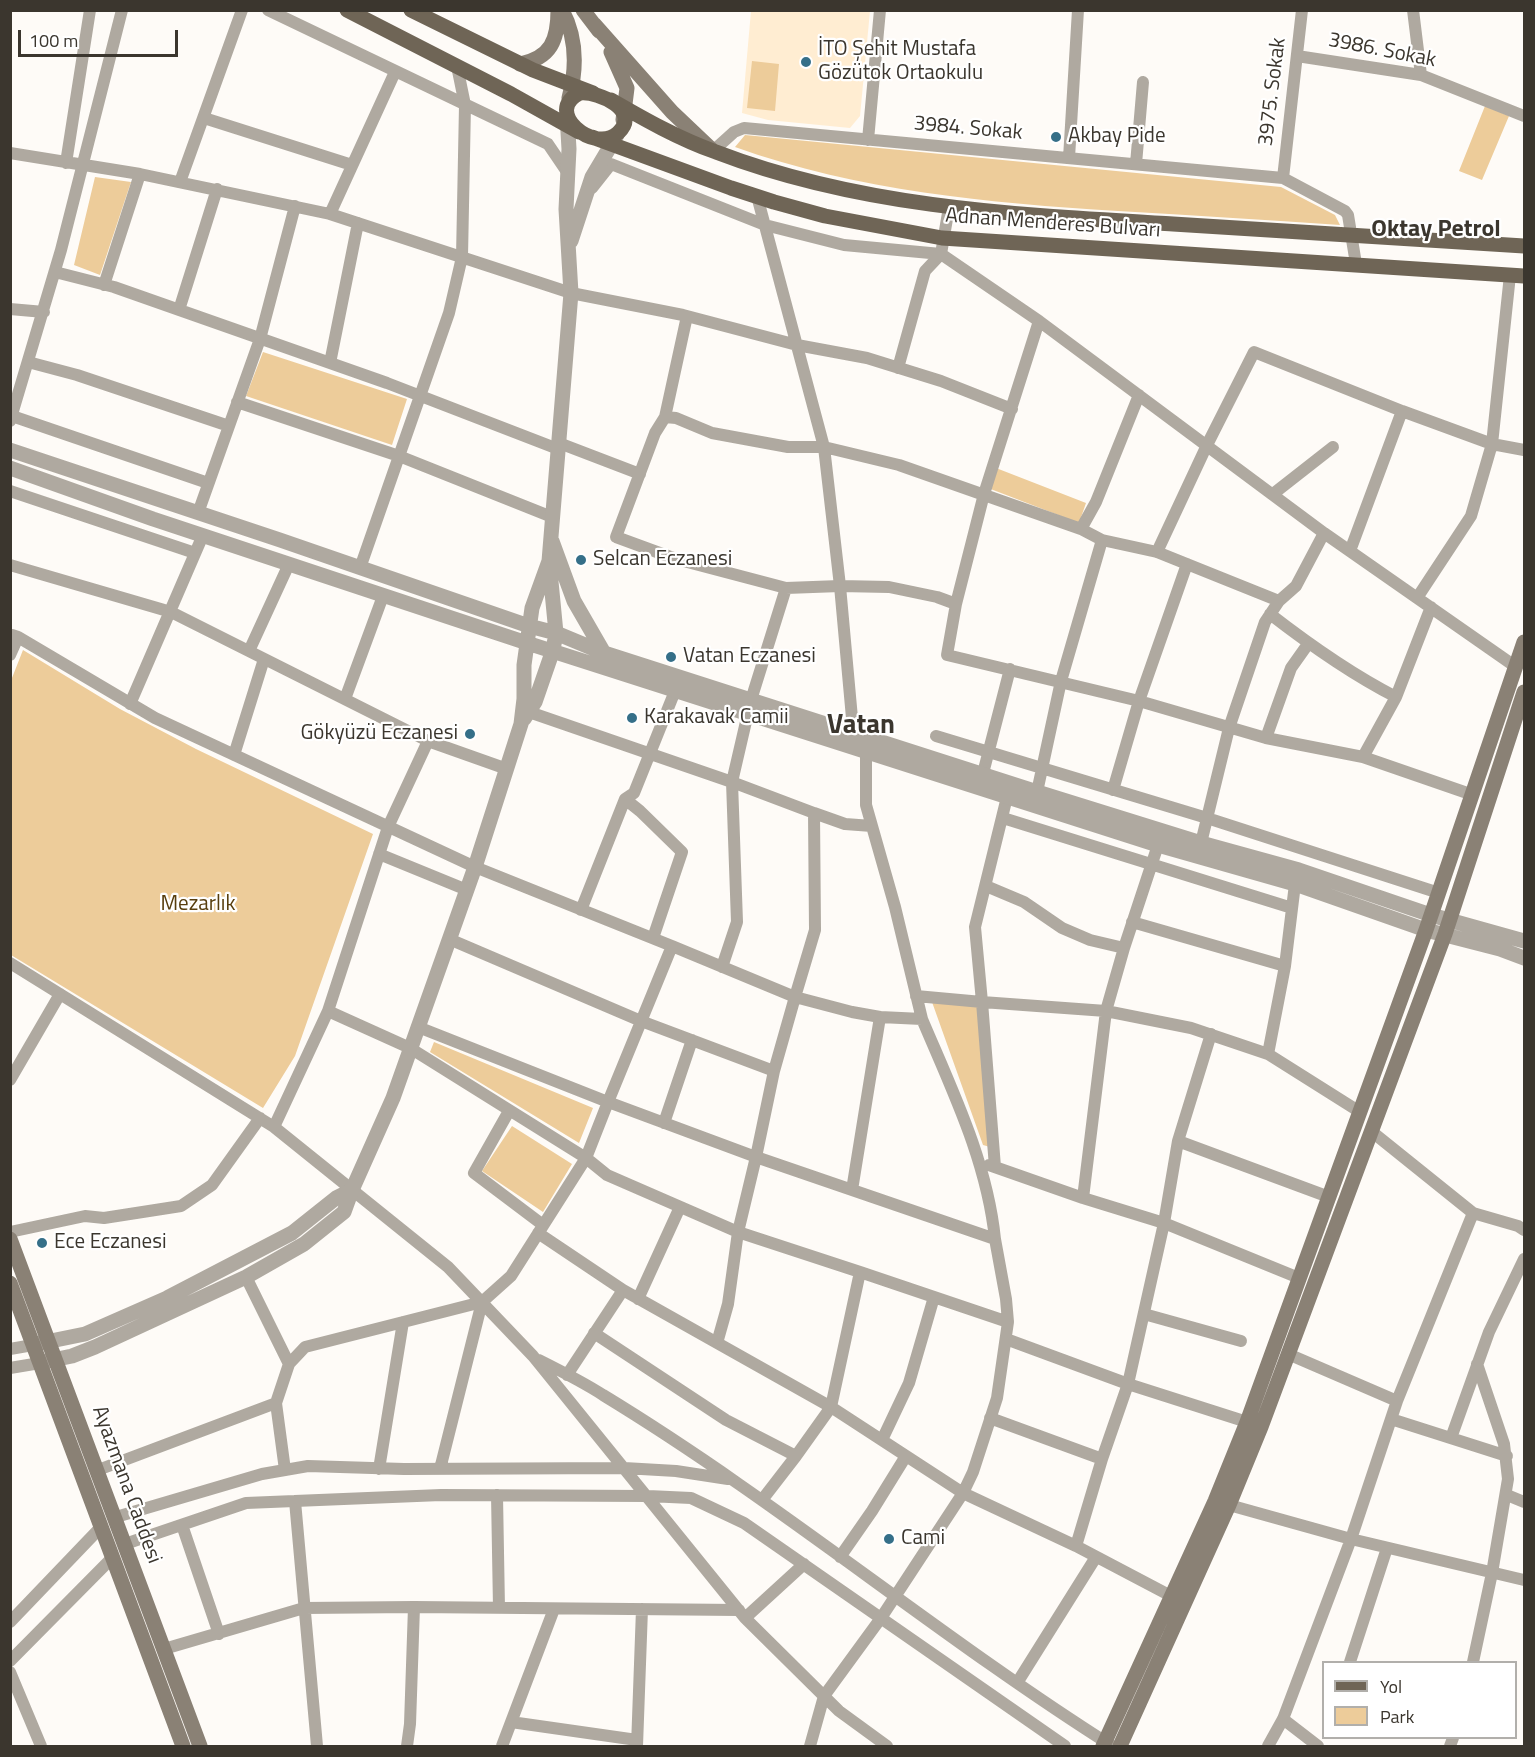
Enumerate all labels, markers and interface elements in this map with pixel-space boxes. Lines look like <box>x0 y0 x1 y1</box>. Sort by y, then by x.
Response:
scale bar <box>21 18 182 56</box>
text: 100 m <box>29 27 78 54</box>
street label: 3986. Sokak <box>1326 28 1438 74</box>
street label: 3975. Sokak <box>1254 36 1292 148</box>
place label: İTO Şehit Mustafa Gözütok Ortaokulu <box>818 37 983 87</box>
marker: İTO Şehit Mustafa Gözütok Ortaokulu <box>799 55 813 69</box>
street label: 3984. Sokak <box>912 112 1024 146</box>
place label: Akbay Pide <box>1068 124 1166 150</box>
marker: Akbay Pide <box>1049 130 1063 144</box>
street label: Adnan Menderes Bulvarı <box>945 204 1161 244</box>
district label: Oktay Petrol <box>1371 216 1501 244</box>
place label: Selcan Eczanesi <box>593 547 732 573</box>
marker: Selcan Eczanesi <box>574 553 588 567</box>
place label: Vatan Eczanesi <box>683 644 816 670</box>
marker: Vatan Eczanesi <box>664 650 678 664</box>
place label: Karakavak Camii <box>644 705 789 731</box>
district label: Vatan <box>827 710 895 742</box>
marker: Karakavak Camii <box>625 711 639 725</box>
place label: Gökyüzü Eczanesi <box>300 721 458 747</box>
marker: Gökyüzü Eczanesi <box>463 727 477 741</box>
park label: Mezarlık <box>161 892 235 918</box>
place label: Ece Eczanesi <box>54 1230 167 1256</box>
marker: Ece Eczanesi <box>35 1236 49 1250</box>
street label: Ayazmana Caddesi <box>86 1403 166 1567</box>
place label: Cami <box>901 1526 945 1552</box>
marker: Cami <box>882 1532 896 1546</box>
legend <box>1322 1661 1517 1739</box>
text: Yol <box>1380 1673 1402 1700</box>
text: Park <box>1380 1703 1414 1730</box>

